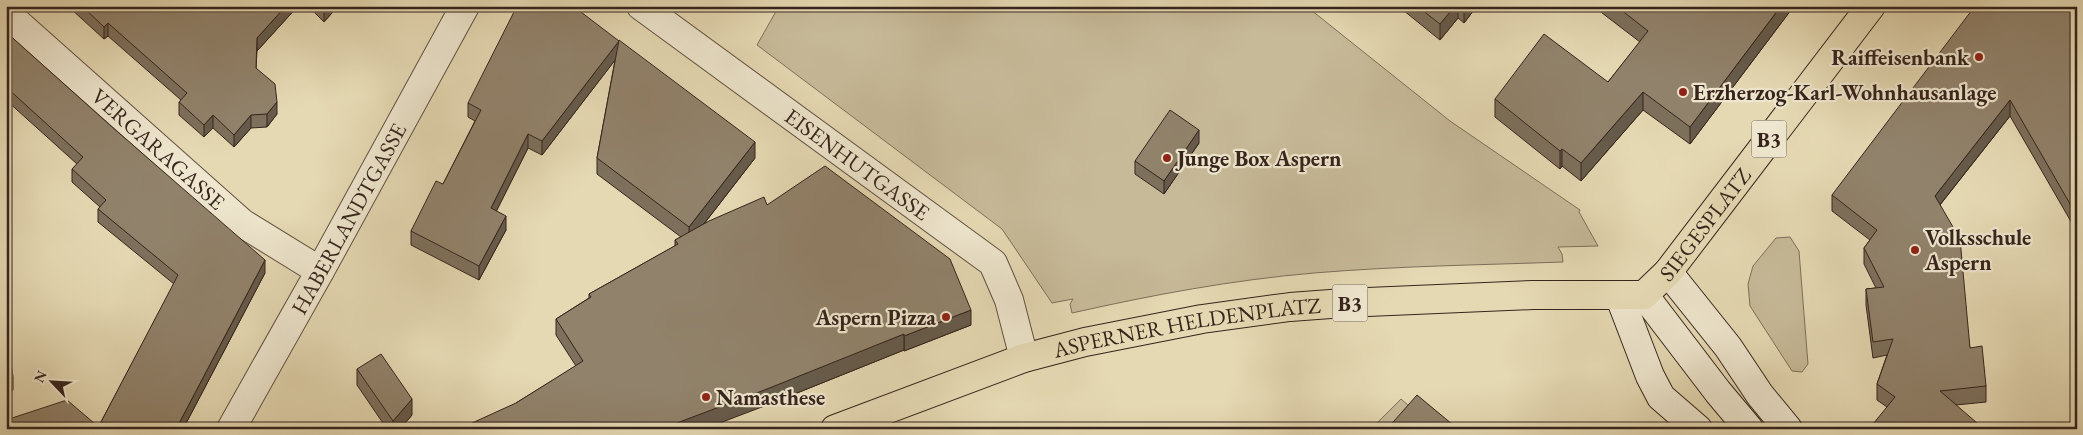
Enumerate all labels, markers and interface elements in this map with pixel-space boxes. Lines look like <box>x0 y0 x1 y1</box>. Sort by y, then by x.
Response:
place label: Raiffeisenbank <box>1831 43 1970 72</box>
marker: Raiffeisenbank <box>1973 51 1985 63</box>
place label: Erzherzog-Karl-Wohnhausanlage <box>1693 78 1996 107</box>
street label: VERGARAGASSE <box>85 81 231 216</box>
marker: Erzherzog-Karl-Wohnhausanlage <box>1677 86 1689 98</box>
street label: EISENHUTGASSE <box>779 101 936 227</box>
street label: HABERLANDTGASSE <box>284 118 413 319</box>
road number: B3 <box>1752 120 1786 158</box>
place label: Junge Box Aspern <box>1175 144 1342 173</box>
marker: Junge Box Aspern <box>1161 152 1173 164</box>
street label: SIEGESPLATZ <box>1653 161 1757 287</box>
place label: Volksschule Aspern <box>1924 223 2031 277</box>
marker: Volksschule Aspern <box>1909 244 1921 256</box>
road number: B3 <box>1332 284 1368 322</box>
street label: ASPERNER HELDENPLATZ <box>1049 290 1322 365</box>
place label: Aspern Pizza <box>814 303 936 332</box>
marker: Aspern Pizza <box>940 311 952 323</box>
north arrow <box>28 358 78 408</box>
text: N <box>30 367 51 385</box>
place label: Namasthese <box>716 383 825 412</box>
marker: Namasthese <box>700 391 712 403</box>

